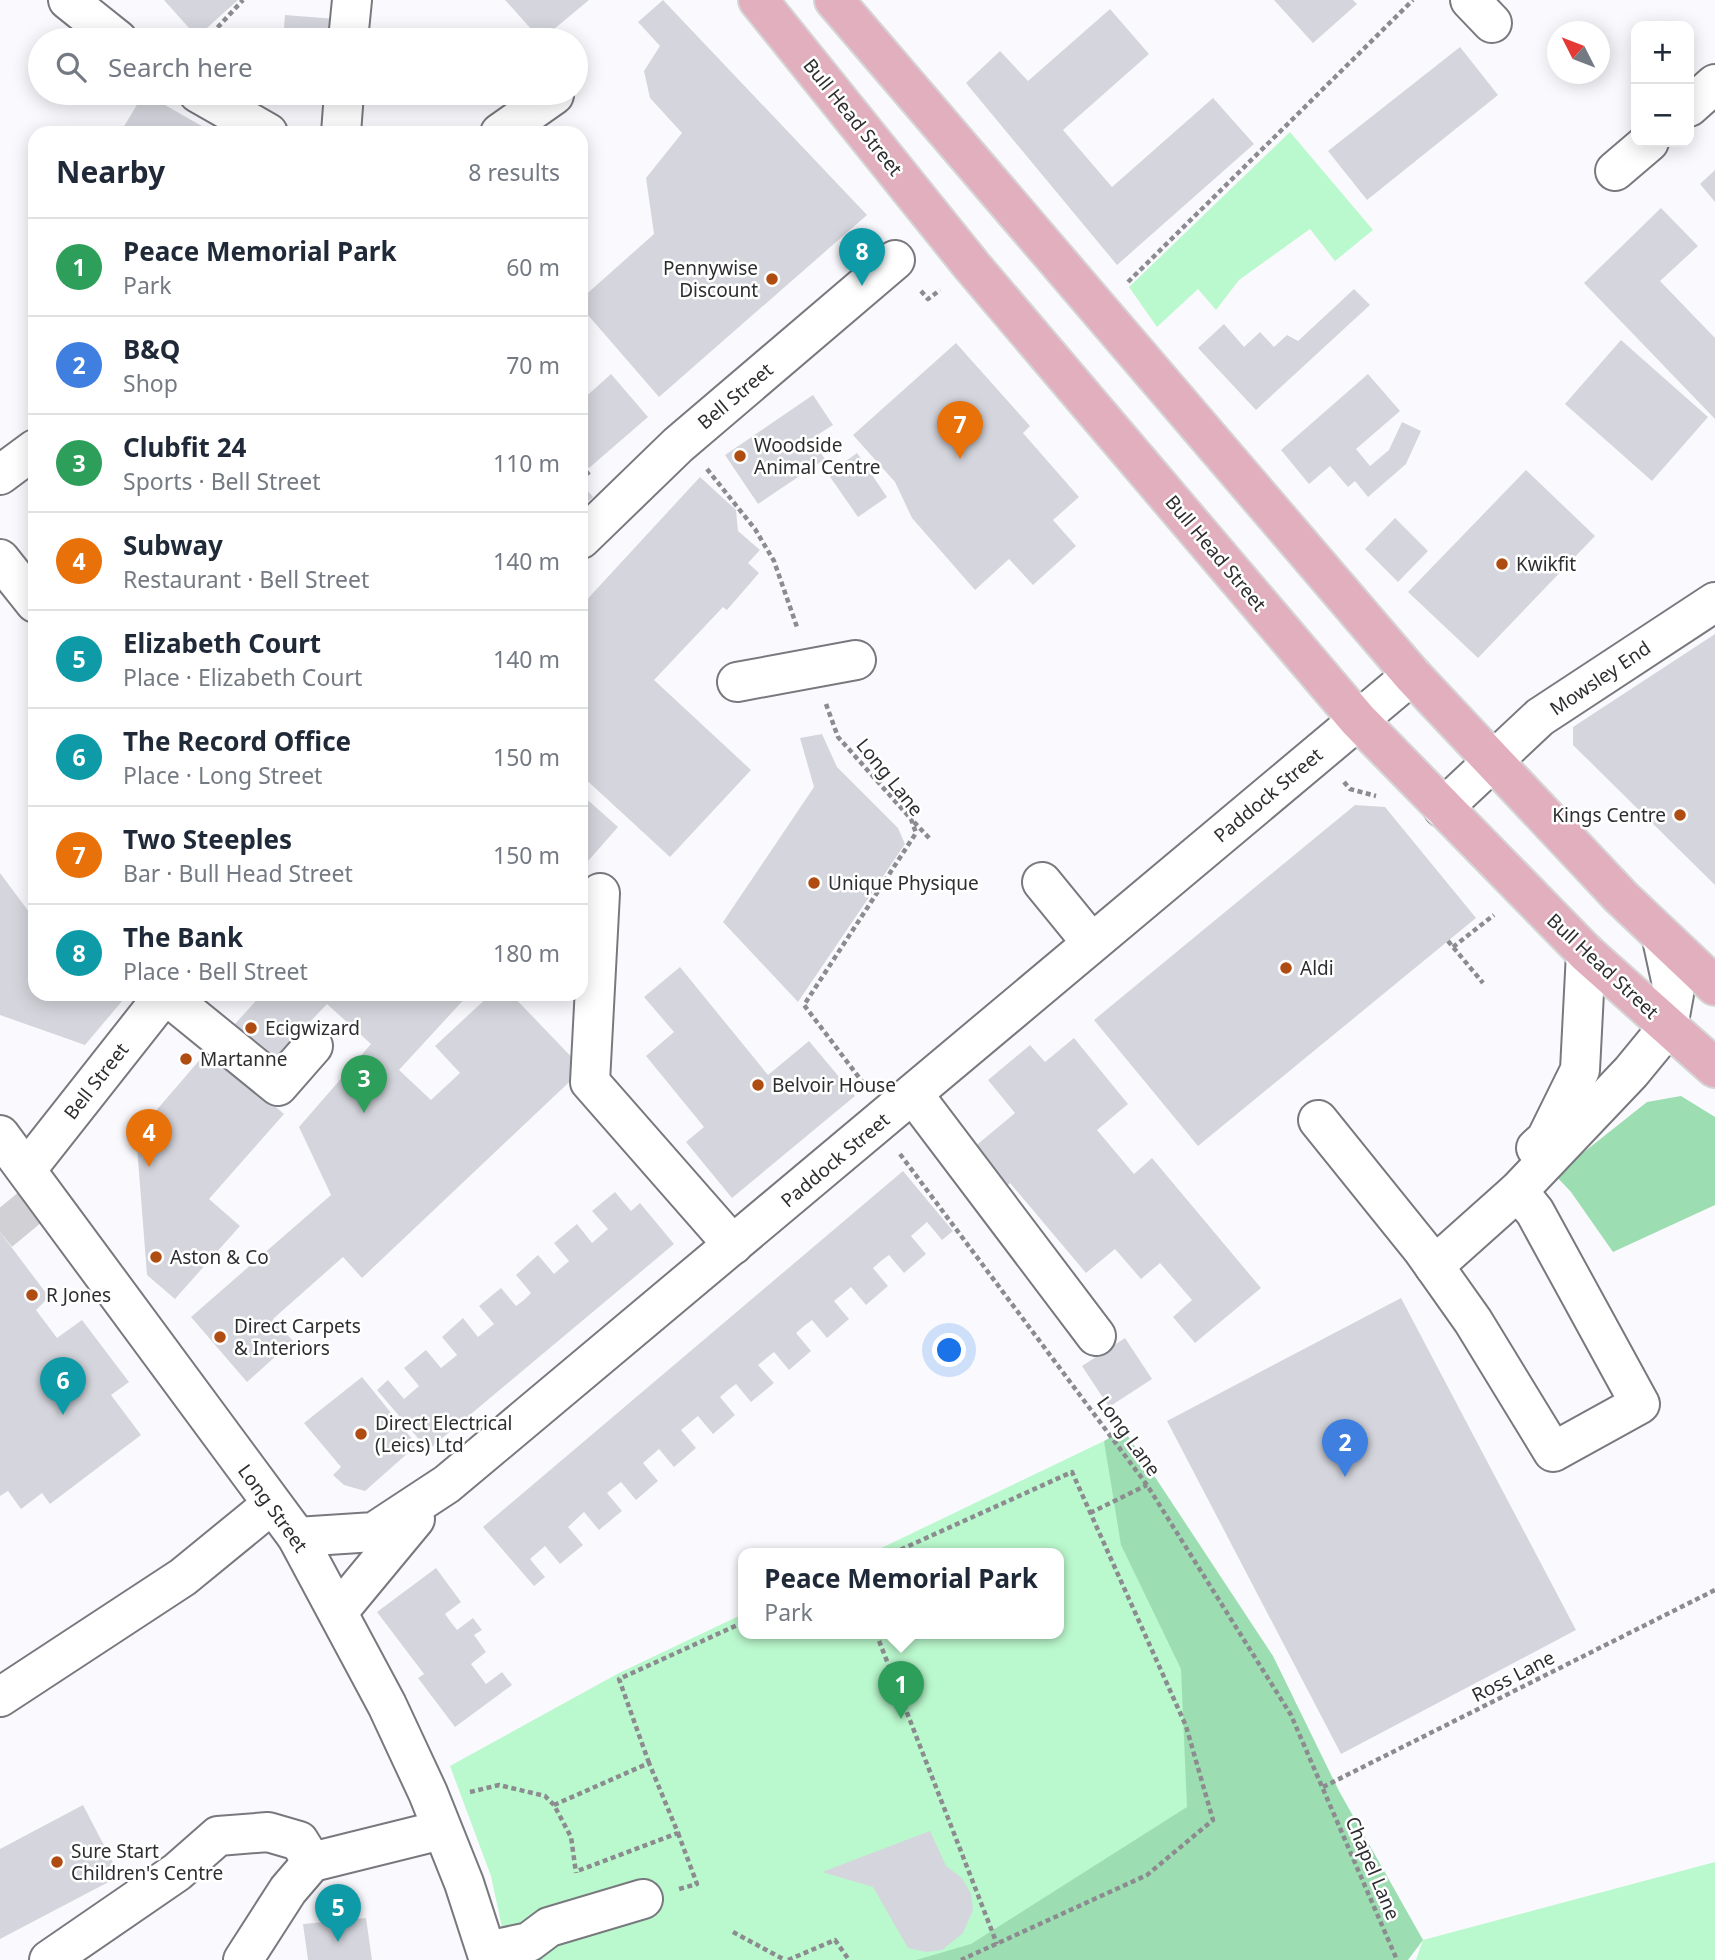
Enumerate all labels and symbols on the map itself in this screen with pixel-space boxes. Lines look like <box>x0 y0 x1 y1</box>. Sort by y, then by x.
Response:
north arrow <box>1547 21 1610 84</box>
street label: Bull Head Street <box>798 53 908 181</box>
pin: 8 <box>839 228 885 286</box>
place label: Pennywise Discount <box>663 255 758 303</box>
marker: Pennywise Discount <box>764 271 780 287</box>
street label: Bell Street <box>692 357 778 435</box>
pin: 7 <box>937 401 983 459</box>
place label: Woodside Animal Centre <box>754 432 881 480</box>
marker: Woodside Animal Centre <box>732 448 748 464</box>
street label: Bull Head Street <box>1160 490 1272 617</box>
place label: Kwikfit <box>1516 551 1576 577</box>
marker: Kwikfit <box>1494 556 1510 572</box>
street label: Mowsley End <box>1545 635 1655 721</box>
street label: Long Lane <box>851 733 929 821</box>
street label: Paddock Street <box>1208 742 1328 848</box>
place label: Kings Centre <box>1552 802 1666 828</box>
marker: Kings Centre <box>1672 807 1688 823</box>
place label: Unique Physique <box>828 870 979 896</box>
marker: Unique Physique <box>806 875 822 891</box>
street label: Bull Head Street <box>1541 907 1665 1025</box>
place label: Aldi <box>1300 955 1334 981</box>
marker: Aldi <box>1278 960 1294 976</box>
place label: Ecigwizard <box>265 1015 360 1041</box>
marker: Ecigwizard <box>243 1020 259 1036</box>
street label: Bell Street <box>58 1037 134 1125</box>
place label: Martanne <box>200 1046 287 1072</box>
marker: Martanne <box>178 1051 194 1067</box>
pin: 3 <box>341 1055 387 1113</box>
place label: Belvoir House <box>772 1072 896 1098</box>
marker: Belvoir House <box>750 1077 766 1093</box>
street label: Paddock Street <box>775 1107 895 1213</box>
pin: 4 <box>126 1109 172 1167</box>
place label: Aston & Co <box>170 1244 269 1270</box>
marker: Aston & Co <box>148 1249 164 1265</box>
place label: R Jones <box>46 1282 111 1308</box>
marker: R Jones <box>24 1287 40 1303</box>
place label: Direct Carpets & Interiors <box>234 1313 361 1361</box>
marker: Direct Carpets & Interiors <box>212 1329 228 1345</box>
your location <box>932 1333 966 1367</box>
pin: 6 <box>40 1357 86 1415</box>
street label: Long Lane <box>1091 1391 1167 1481</box>
place label: Direct Electrical (Leics) Ltd <box>375 1410 512 1458</box>
pin: 2 <box>1322 1419 1368 1477</box>
marker: Direct Electrical (Leics) Ltd <box>353 1426 369 1442</box>
street label: Long Street <box>232 1459 314 1557</box>
street label: Ross Lane <box>1467 1644 1559 1708</box>
pin: 1 <box>878 1661 924 1719</box>
street label: Chapel Lane <box>1340 1812 1406 1924</box>
place label: Sure Start Children's Centre <box>71 1838 223 1886</box>
marker: Sure Start Children's Centre <box>49 1854 65 1870</box>
pin: 5 <box>315 1884 361 1942</box>

